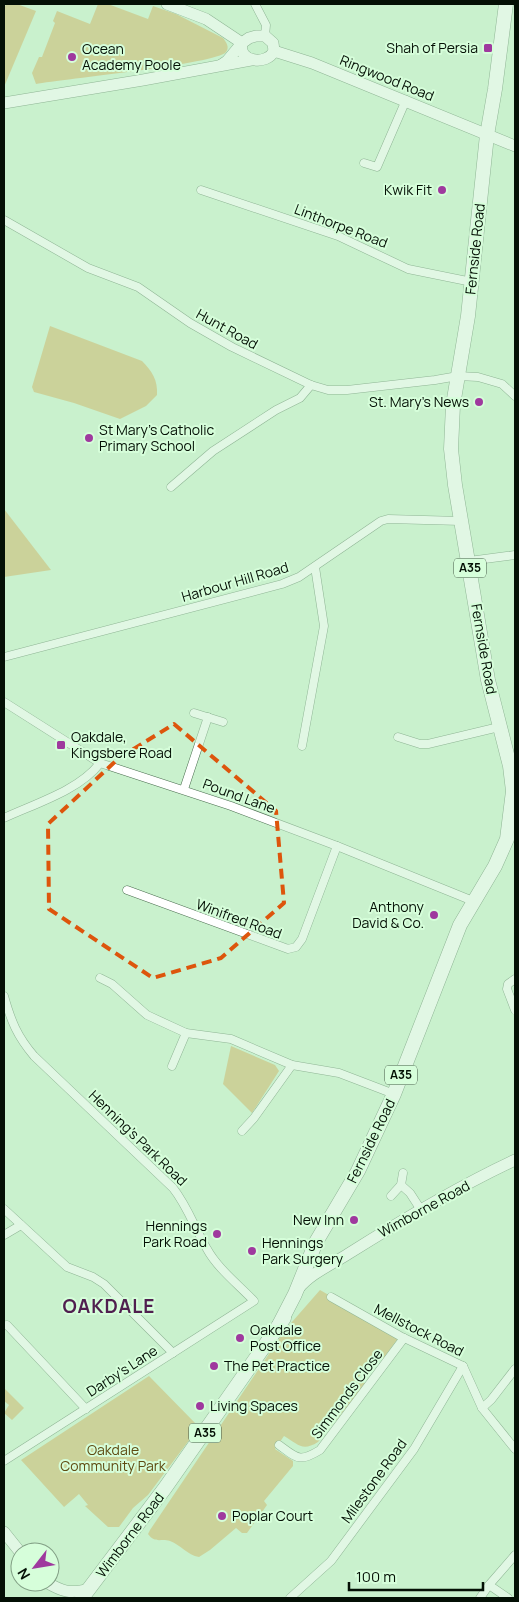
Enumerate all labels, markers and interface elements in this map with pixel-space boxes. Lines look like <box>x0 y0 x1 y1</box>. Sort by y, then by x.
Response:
place label: Shah of Persia <box>386 38 478 57</box>
place label: Ocean Academy Poole <box>82 39 181 74</box>
marker: Shah of Persia <box>482 42 494 54</box>
street label: Ringwood Road <box>337 50 437 105</box>
marker: Ocean Academy Poole <box>66 51 78 63</box>
place label: Kwik Fit <box>384 180 432 199</box>
marker: Kwik Fit <box>436 184 448 196</box>
street label: Linthorpe Road <box>292 199 391 252</box>
street label: Fernside Road <box>460 202 489 295</box>
street label: Hunt Road <box>193 304 262 353</box>
place label: St. Mary's News <box>369 392 469 411</box>
marker: St. Mary's News <box>473 396 485 408</box>
place label: St Mary's Catholic Primary School <box>99 420 215 455</box>
marker: St Mary's Catholic Primary School <box>83 432 95 444</box>
street label: Harbour Hill Road <box>179 557 291 606</box>
road number: A35 <box>454 558 486 578</box>
street label: Fernside Road <box>467 602 502 696</box>
place label: Oakdale, Kingsbere Road <box>71 727 172 762</box>
marker: Oakdale, Kingsbere Road <box>55 739 67 751</box>
street label: Pound Lane <box>200 774 278 817</box>
street label: Winifred Road <box>194 894 285 943</box>
place label: Anthony David & Co. <box>352 897 425 932</box>
marker: Anthony David & Co. <box>428 909 440 921</box>
road number: A35 <box>385 1066 417 1084</box>
street label: Henning's Park Road <box>85 1086 192 1190</box>
street label: Fernside Road <box>342 1096 399 1186</box>
street label: Wimborne Road <box>375 1176 473 1242</box>
place label: New Inn <box>293 1210 344 1229</box>
marker: New Inn <box>348 1214 360 1226</box>
place label: Hennings Park Road <box>143 1216 207 1251</box>
marker: Hennings Park Road <box>211 1228 223 1240</box>
place label: Hennings Park Surgery <box>262 1233 344 1268</box>
marker: Hennings Park Surgery <box>246 1245 258 1257</box>
district label: OAKDALE <box>63 1293 155 1319</box>
street label: Mellstock Road <box>371 1299 467 1360</box>
place label: Oakdale Post Office <box>250 1320 321 1355</box>
marker: Oakdale Post Office <box>234 1332 246 1344</box>
street label: Darby's Lane <box>83 1341 161 1401</box>
street label: Simmonds Close <box>307 1345 387 1442</box>
place label: The Pet Practice <box>224 1356 330 1375</box>
marker: The Pet Practice <box>208 1360 220 1372</box>
place label: Living Spaces <box>210 1396 298 1415</box>
marker: Living Spaces <box>194 1400 206 1412</box>
road number: A35 <box>189 1424 221 1442</box>
street label: Milestone Road <box>337 1435 411 1527</box>
park label: Oakdale Community Park <box>60 1440 167 1475</box>
street label: Wimborne Road <box>91 1488 168 1581</box>
place label: Poplar Court <box>232 1506 314 1525</box>
marker: Poplar Court <box>216 1510 228 1522</box>
north arrow <box>10 1542 60 1592</box>
scale bar <box>349 1560 483 1592</box>
text: N <box>13 1565 34 1583</box>
text: 100 m <box>356 1566 396 1587</box>

